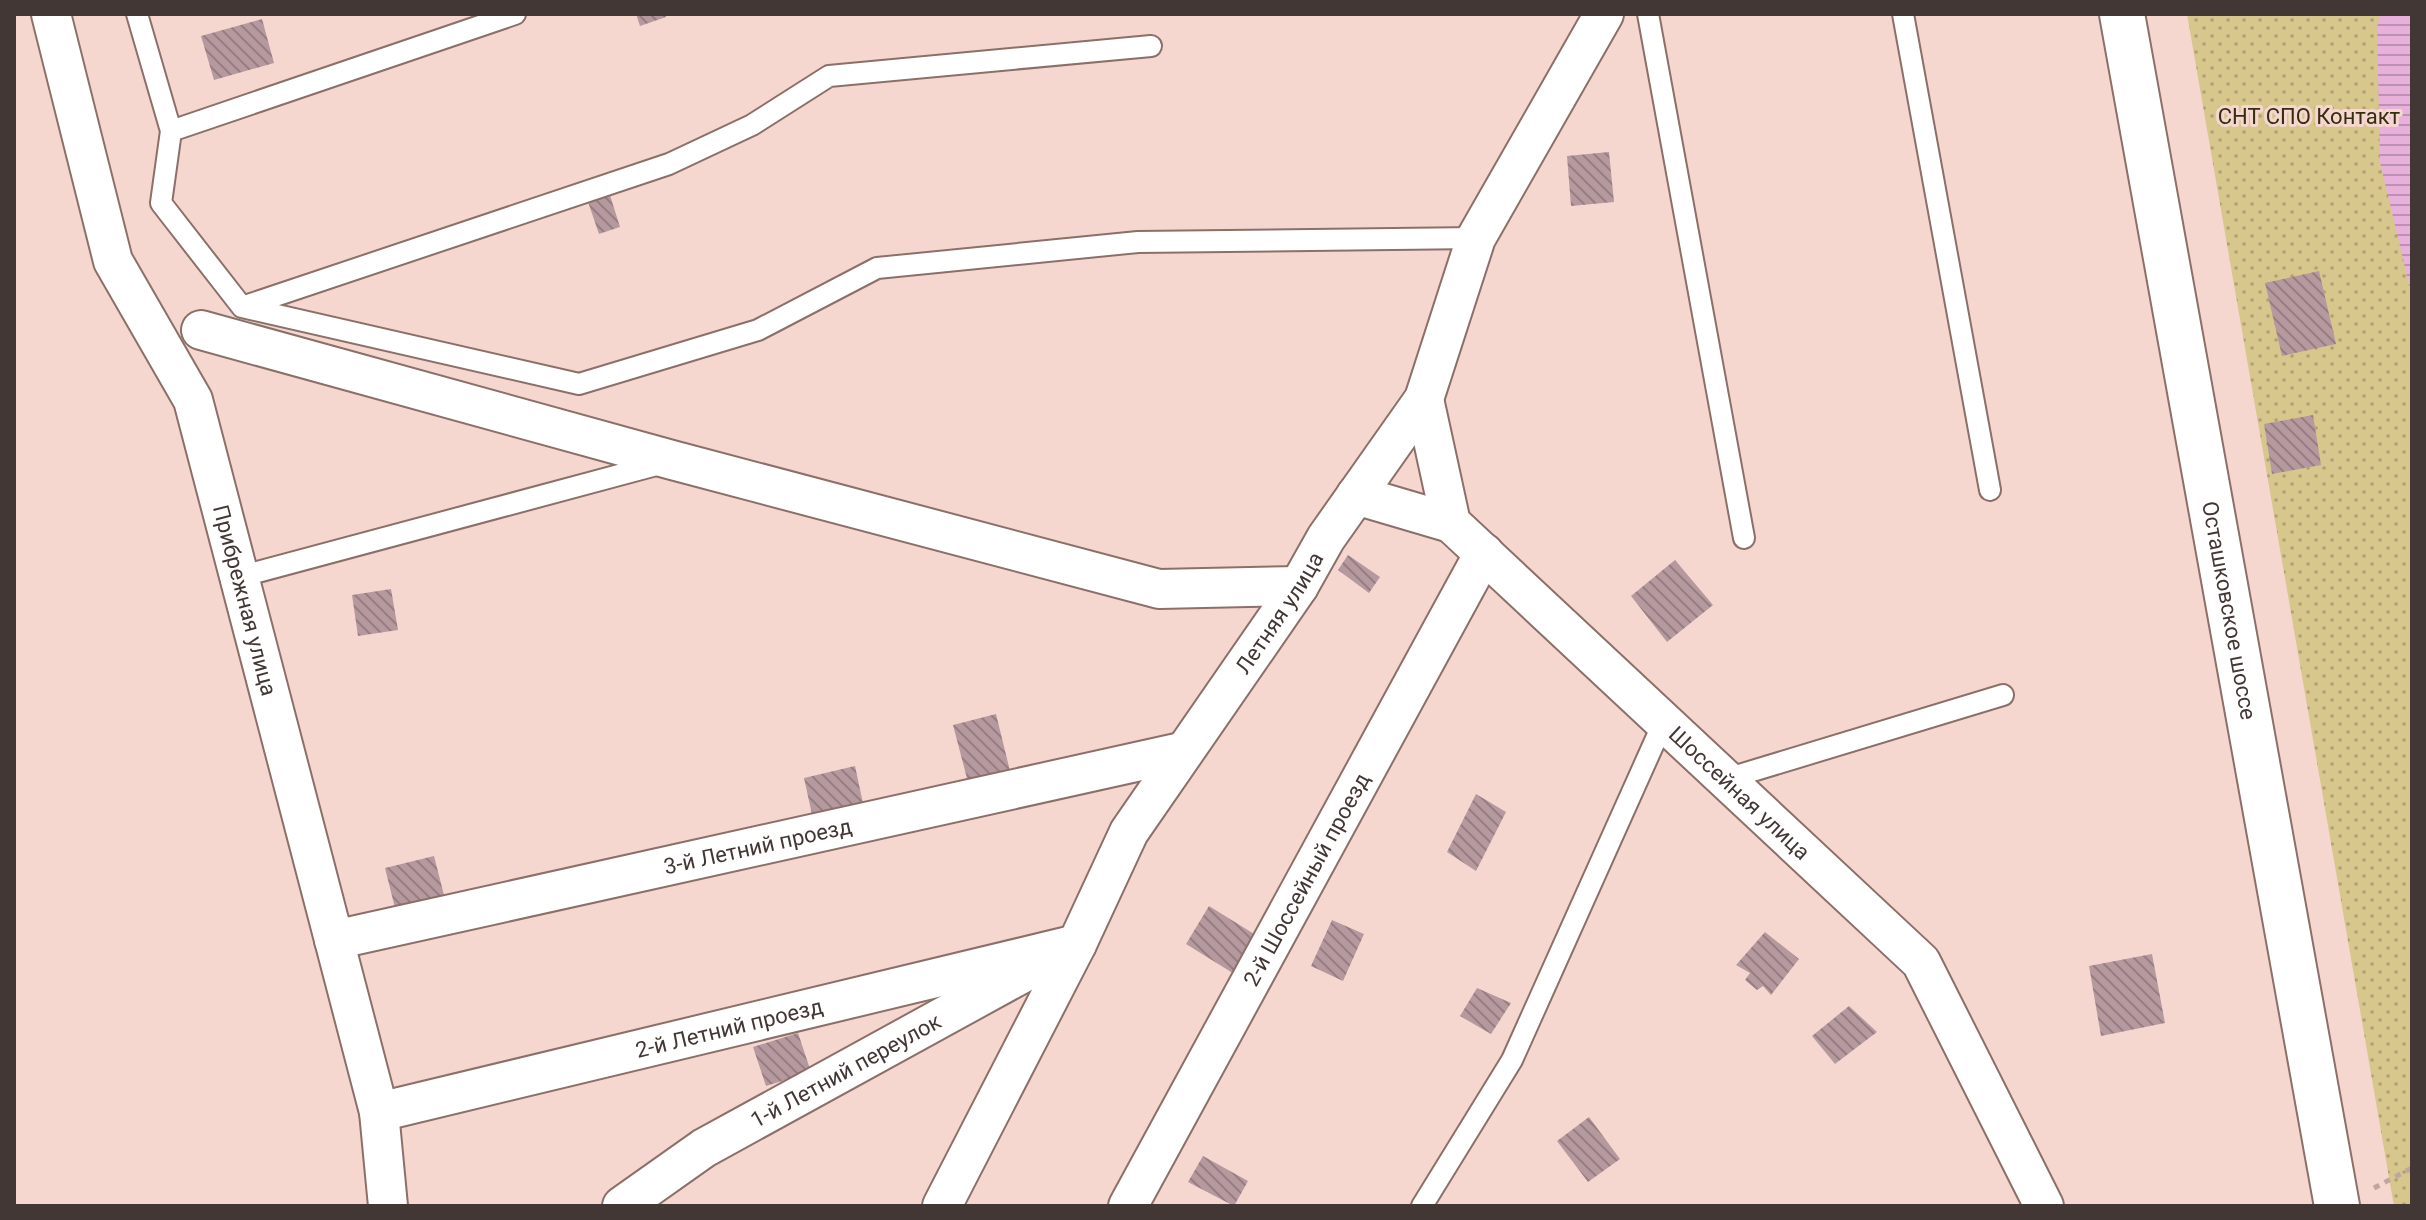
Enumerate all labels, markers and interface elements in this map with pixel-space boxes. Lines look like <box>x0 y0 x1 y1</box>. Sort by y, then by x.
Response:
park label: СНТ СПО Контакт <box>2218 104 2401 129</box>
street label: Осташковское шоссе <box>2197 499 2261 722</box>
street label: Прибрежная улица <box>208 502 282 698</box>
street label: Летняя улица <box>1230 548 1328 679</box>
street label: Шоссейная улица <box>1664 721 1815 865</box>
street label: 2-й Шоссейный проезд <box>1238 769 1375 991</box>
street label: 3-й Летний проезд <box>662 813 854 879</box>
street label: 2-й Летний проезд <box>633 994 825 1063</box>
street label: 1-й Летний переулок <box>746 1008 945 1133</box>

